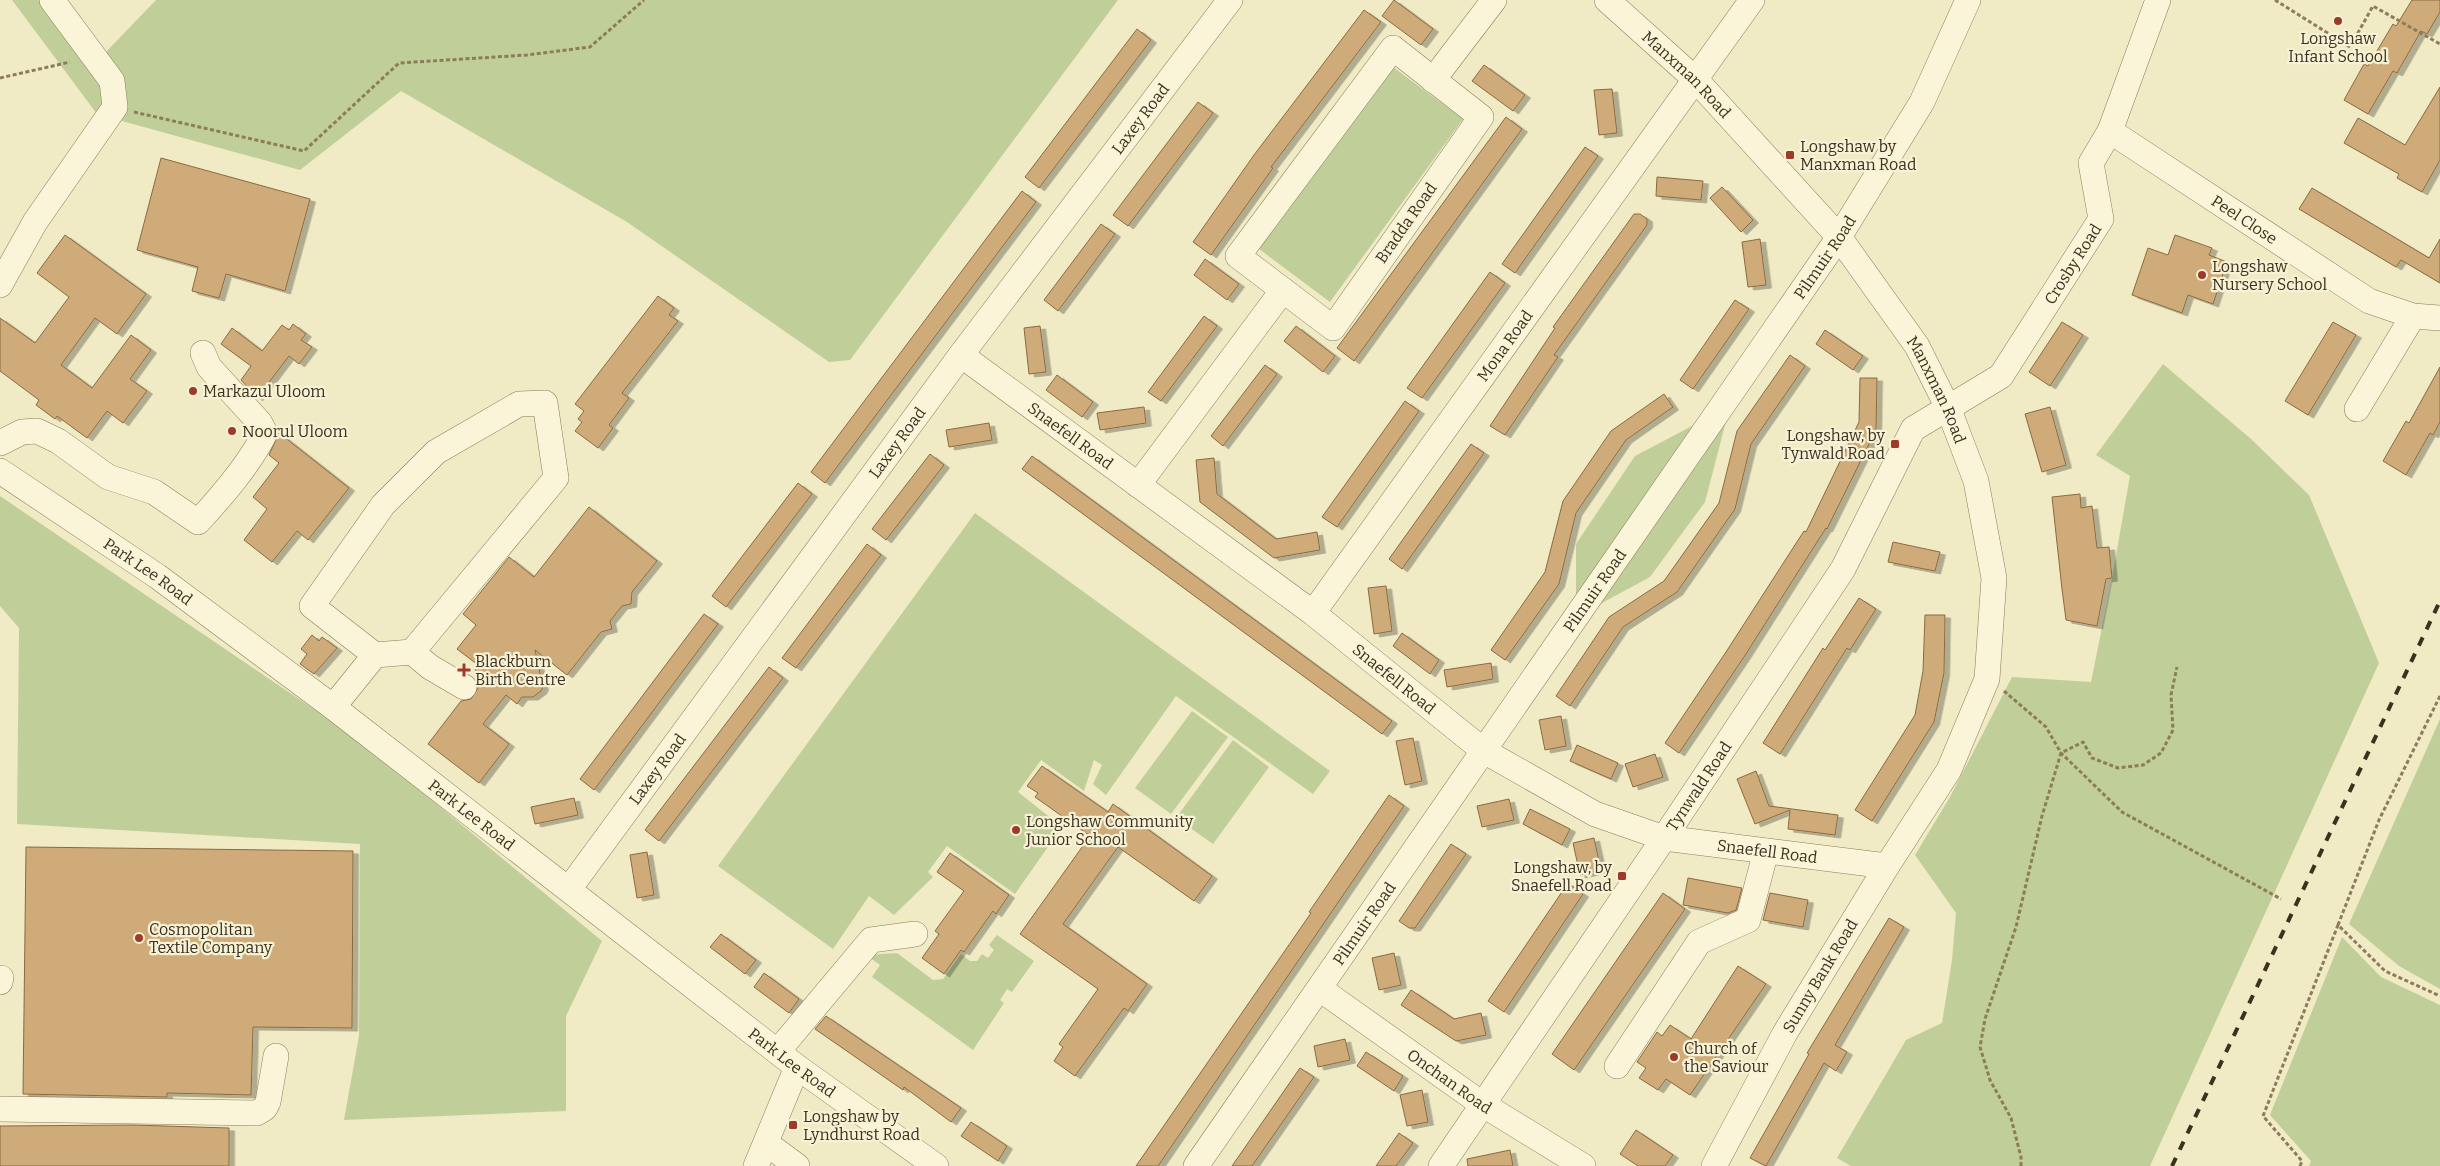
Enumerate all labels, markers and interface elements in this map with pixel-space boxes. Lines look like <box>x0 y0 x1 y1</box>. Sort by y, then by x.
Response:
marker: Longshaw Infant School <box>2332 15 2344 27</box>
street label: Manxman Road <box>1638 27 1735 122</box>
place label: Longshaw Infant School <box>2288 29 2388 66</box>
street label: Laxey Road <box>1107 79 1173 158</box>
place label: Longshaw by Manxman Road <box>1800 137 1917 174</box>
marker: Longshaw by Manxman Road <box>1784 149 1796 161</box>
street label: Bradda Road <box>1371 179 1441 267</box>
street label: Peel Close <box>2208 191 2281 248</box>
street label: Pilmuir Road <box>1790 212 1860 303</box>
street label: Crosby Road <box>2040 220 2105 308</box>
place label: Longshaw Nursery School <box>2212 257 2327 294</box>
marker: Longshaw Nursery School <box>2196 269 2208 281</box>
street label: Mona Road <box>1473 306 1537 385</box>
street label: Manxman Road <box>1903 332 1970 446</box>
place label: Markazul Uloom <box>203 382 326 401</box>
marker: Markazul Uloom <box>187 385 199 397</box>
street label: Snaefell Road <box>1024 398 1117 473</box>
street label: Laxey Road <box>864 403 929 482</box>
place label: Noorul Uloom <box>242 422 348 441</box>
marker: Noorul Uloom <box>226 425 238 437</box>
place label: Longshaw, by Tynwald Road <box>1782 426 1886 463</box>
marker: Longshaw, by Tynwald Road <box>1889 438 1901 450</box>
street label: Park Lee Road <box>100 534 197 609</box>
street label: Pilmuir Road <box>1559 545 1630 636</box>
street label: Snaefell Road <box>1349 640 1440 718</box>
place label: Blackburn Birth Centre <box>475 652 566 689</box>
marker: Blackburn Birth Centre <box>457 663 471 677</box>
street label: Laxey Road <box>625 729 690 808</box>
street label: Tynwald Road <box>1662 737 1735 834</box>
street label: Park Lee Road <box>425 775 519 854</box>
place label: Longshaw Community Junior School <box>1025 812 1194 849</box>
marker: Longshaw Community Junior School <box>1010 824 1022 836</box>
street label: Snaefell Road <box>1716 835 1819 867</box>
place label: Longshaw, by Snaefell Road <box>1511 858 1613 895</box>
marker: Longshaw, by Snaefell Road <box>1616 870 1628 882</box>
street label: Pilmuir Road <box>1329 878 1399 969</box>
street label: Sunny Bank Road <box>1779 915 1862 1036</box>
place label: Cosmopolitan Textile Company <box>149 920 273 957</box>
marker: Cosmopolitan Textile Company <box>133 932 145 944</box>
street label: Park Lee Road <box>745 1024 840 1101</box>
place label: Church of the Saviour <box>1684 1039 1768 1076</box>
street label: Onchan Road <box>1404 1045 1496 1118</box>
marker: Church of the Saviour <box>1668 1051 1680 1063</box>
place label: Longshaw by Lyndhurst Road <box>803 1107 921 1144</box>
marker: Longshaw by Lyndhurst Road <box>787 1119 799 1131</box>

